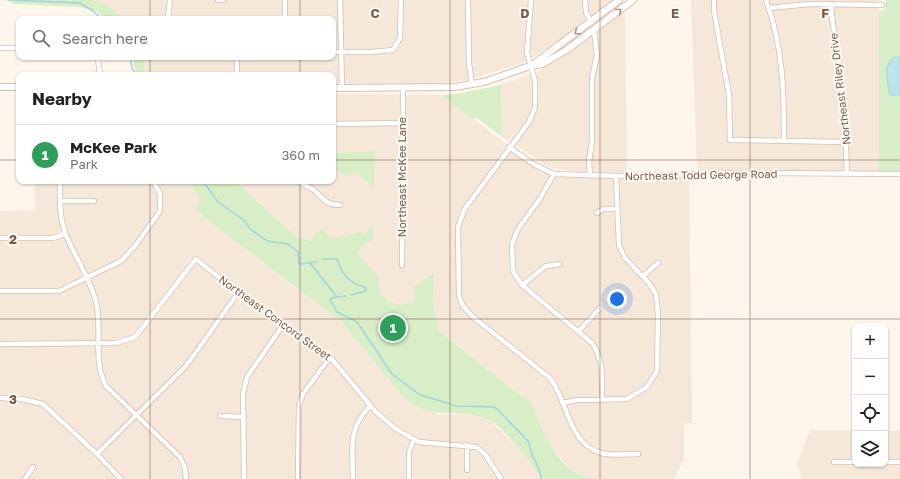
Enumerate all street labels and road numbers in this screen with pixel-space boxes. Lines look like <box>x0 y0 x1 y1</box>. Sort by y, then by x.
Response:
street label: Northeast Riley Drive <box>826 32 853 146</box>
street label: Northeast McKee Lane <box>395 117 408 237</box>
street label: Northeast Todd George Road <box>625 167 777 182</box>
street label: Northeast Concord Street <box>216 272 334 363</box>

